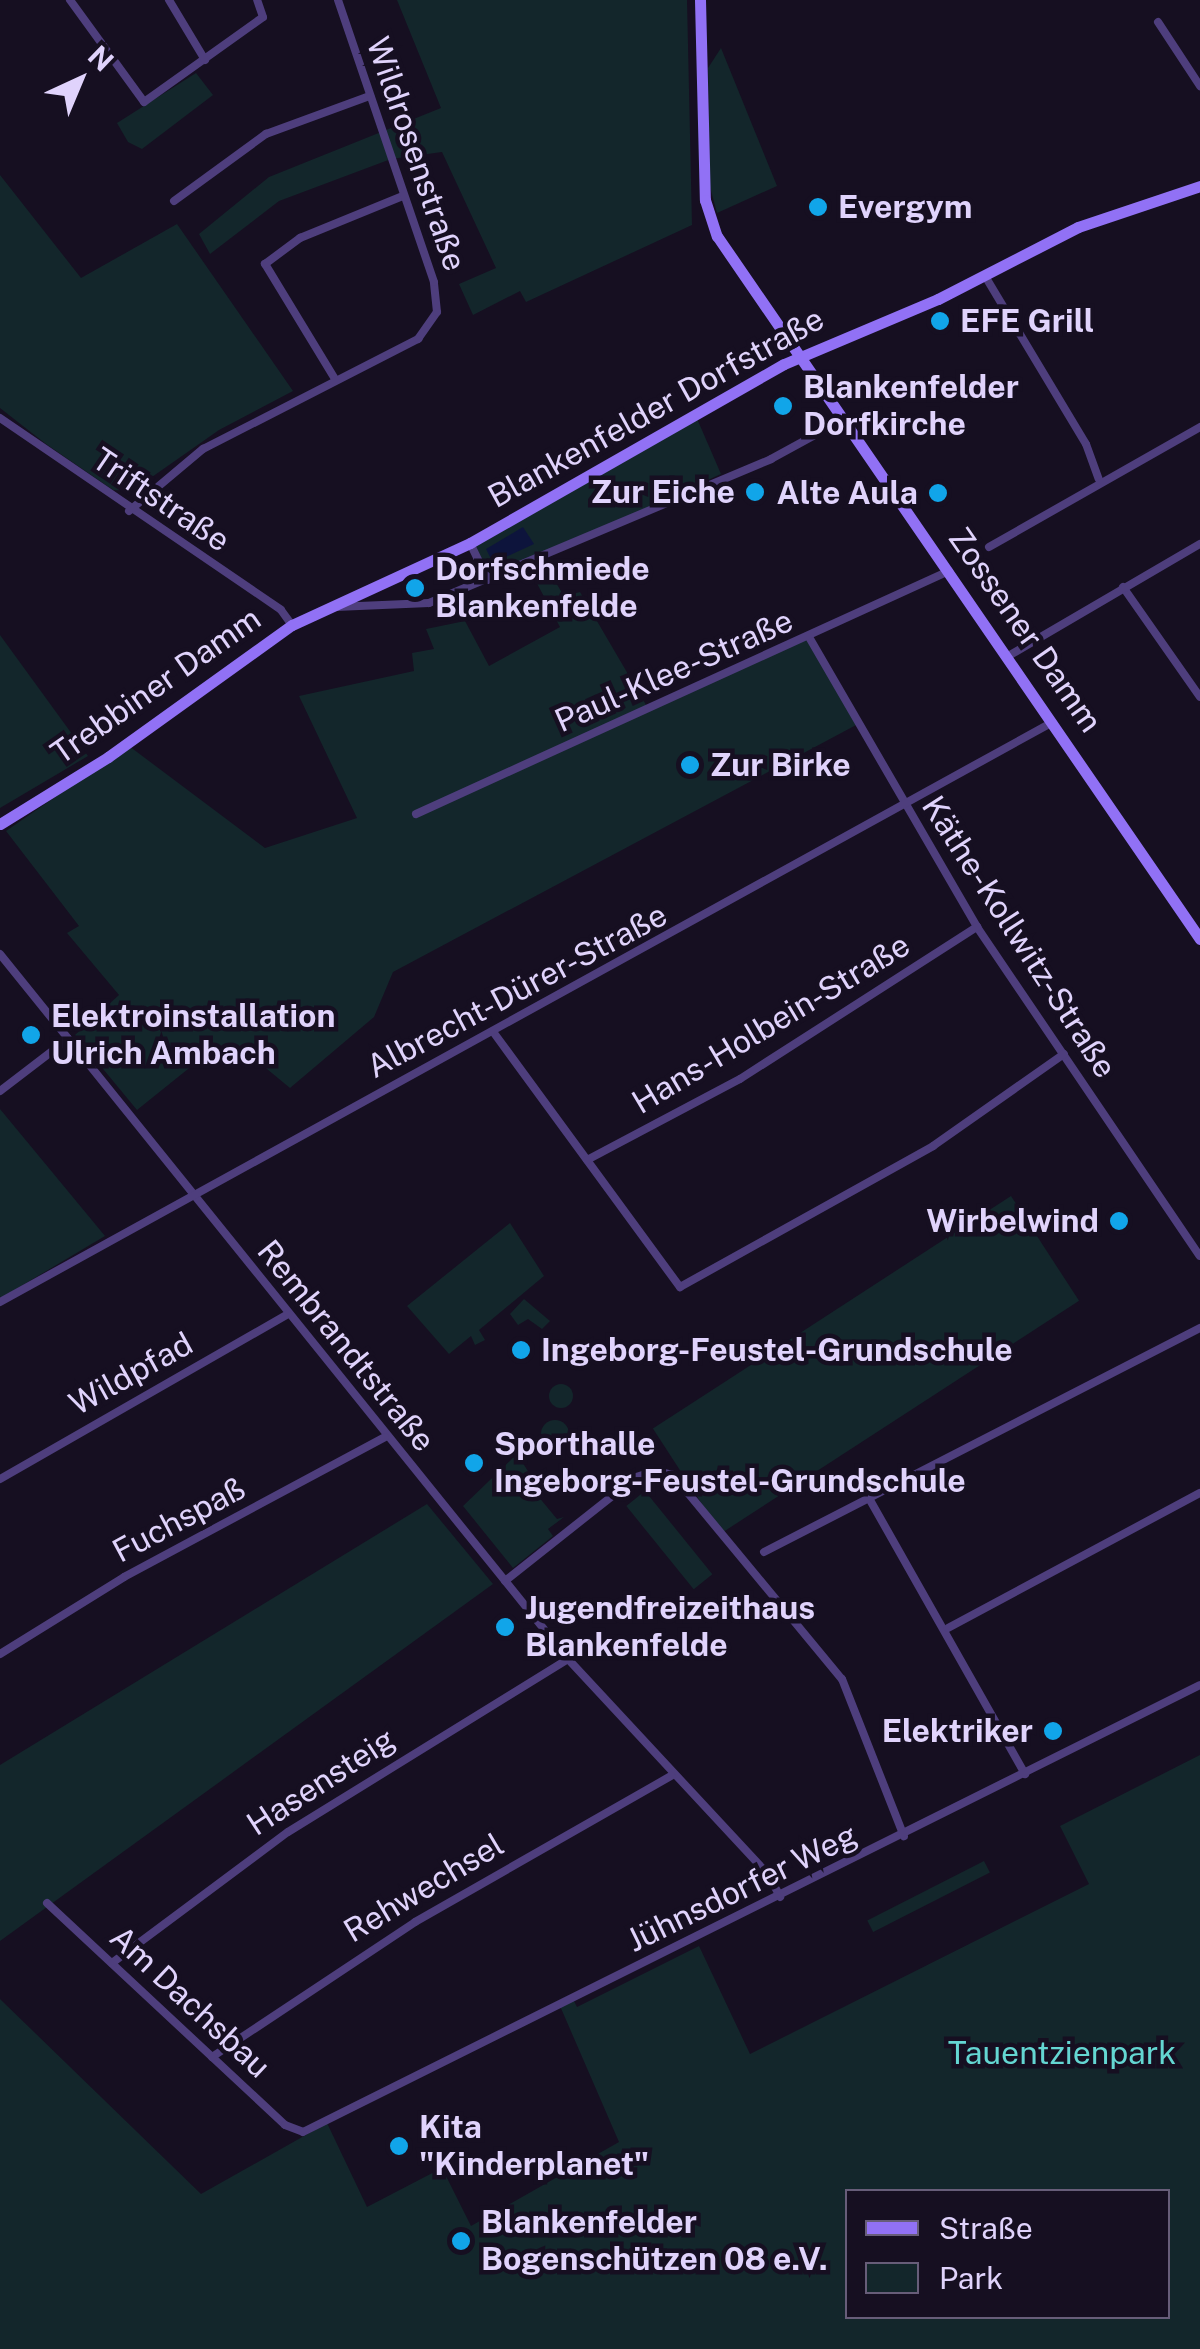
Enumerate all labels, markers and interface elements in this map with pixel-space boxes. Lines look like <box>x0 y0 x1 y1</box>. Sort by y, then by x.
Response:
north arrow <box>30 30 130 130</box>
street label: Wildrosenstraße <box>358 32 474 276</box>
text: N <box>82 39 121 78</box>
place label: Evergym <box>838 188 972 226</box>
marker: Evergym <box>807 196 829 218</box>
street label: Blankenfelder Dorfstraße <box>481 300 831 516</box>
place label: EFE Grill <box>960 302 1094 340</box>
marker: EFE Grill <box>929 310 951 332</box>
place label: Blankenfelder Dorfkirche <box>803 369 1019 444</box>
marker: Blankenfelder Dorfkirche <box>772 395 794 417</box>
street label: Triftstraße <box>85 440 237 560</box>
place label: Zur Eiche <box>591 473 735 511</box>
place label: Alte Aula <box>776 474 918 512</box>
marker: Zur Eiche <box>744 481 766 503</box>
marker: Alte Aula <box>927 482 949 504</box>
street label: Zossener Damm <box>940 520 1110 740</box>
place label: Dorfschmiede Blankenfelde <box>435 551 650 626</box>
marker: Dorfschmiede Blankenfelde <box>404 577 426 599</box>
street label: Trebbiner Damm <box>44 600 268 772</box>
street label: Paul-Klee-Straße <box>549 601 799 741</box>
place label: Zur Birke <box>710 746 851 784</box>
marker: Zur Birke <box>679 754 701 776</box>
street label: Käthe-Kollwitz-Straße <box>914 789 1124 1085</box>
street label: Albrecht-Dürer-Straße <box>361 896 673 1086</box>
street label: Hans-Holbein-Straße <box>625 926 917 1122</box>
place label: Elektroinstallation Ulrich Ambach <box>51 998 335 1073</box>
marker: Elektroinstallation Ulrich Ambach <box>20 1024 42 1046</box>
place label: Wirbelwind <box>926 1202 1099 1240</box>
marker: Wirbelwind <box>1108 1210 1130 1232</box>
street label: Rembrandtstraße <box>249 1233 443 1459</box>
street label: Wildpfad <box>63 1325 199 1423</box>
place label: Ingeborg-Feustel-Grundschule <box>541 1331 1013 1369</box>
marker: Ingeborg-Feustel-Grundschule <box>510 1339 532 1361</box>
place label: Sporthalle Ingeborg-Feustel-Grundschule <box>494 1426 966 1501</box>
marker: Sporthalle Ingeborg-Feustel-Grundschule <box>463 1452 485 1474</box>
street label: Fuchspaß <box>106 1469 252 1571</box>
place label: Jugendfreizeithaus Blankenfelde <box>525 1590 815 1665</box>
marker: Jugendfreizeithaus Blankenfelde <box>494 1616 516 1638</box>
place label: Elektriker <box>882 1712 1033 1750</box>
street label: Hasensteig <box>240 1720 402 1844</box>
marker: Elektriker <box>1042 1720 1064 1742</box>
street label: Jühnsdorfer Weg <box>620 1816 864 1960</box>
street label: Rehwechsel <box>337 1825 511 1951</box>
street label: Am Dachsbau <box>102 1918 278 2086</box>
park label: Tauentzienpark <box>948 2034 1176 2072</box>
place label: Kita "Kinderplanet" <box>419 2109 649 2184</box>
marker: Kita "Kinderplanet" <box>388 2135 410 2157</box>
legend <box>845 2189 1170 2319</box>
place label: Blankenfelder Bogenschützen 08 e.V. <box>481 2204 828 2279</box>
text: Straße <box>939 2210 1033 2246</box>
marker: Blankenfelder Bogenschützen 08 e.V. <box>450 2230 472 2252</box>
text: Park <box>939 2260 1003 2296</box>

